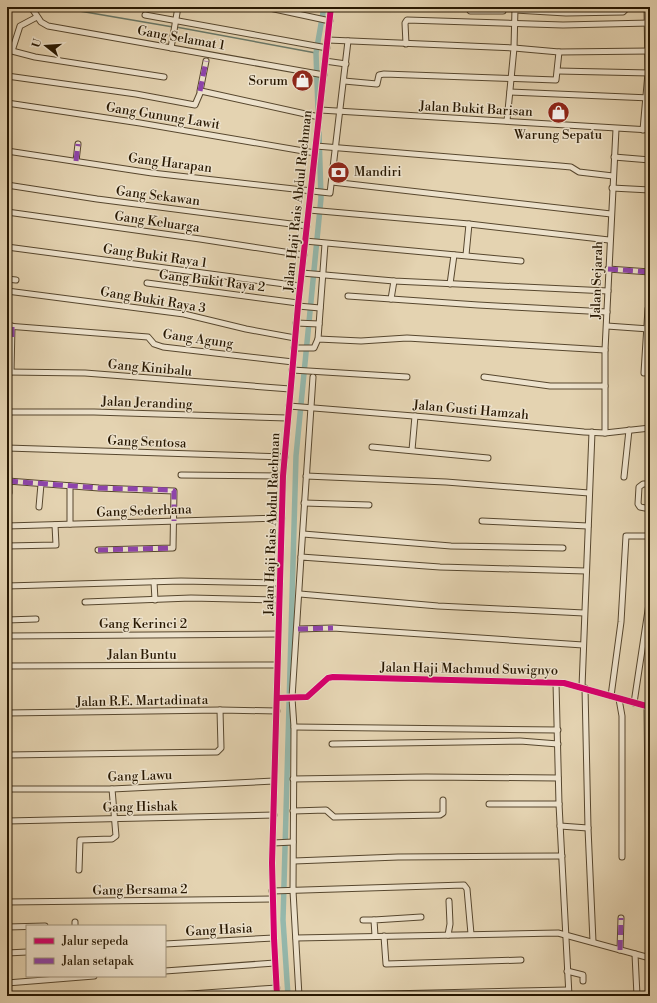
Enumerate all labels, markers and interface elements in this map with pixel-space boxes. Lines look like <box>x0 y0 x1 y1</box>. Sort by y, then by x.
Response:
street label: Gang Selamat 1 <box>136 22 226 54</box>
north arrow <box>26 26 66 66</box>
text: U <box>29 37 45 49</box>
shop icon: Sorum <box>290 68 316 94</box>
place label: Sorum <box>248 73 289 89</box>
street label: Jalan Bukit Barisan <box>418 98 533 120</box>
street label: Gang Gunung Lawit <box>105 99 222 133</box>
shop icon: Warung Sepatu <box>545 100 571 126</box>
street label: Jalan Haji Rais Abdul Rachman <box>280 109 316 294</box>
place label: Warung Sepatu <box>513 127 603 143</box>
street label: Gang Harapan <box>127 150 213 176</box>
bank icon: Mandiri <box>325 159 351 185</box>
place label: Mandiri <box>354 164 402 180</box>
street label: Gang Sekawan <box>115 183 201 209</box>
street label: Gang Keluarga <box>113 208 201 236</box>
street label: Gang Bukit Raya 1 <box>102 241 208 271</box>
street label: Jalan Sejarah <box>588 241 606 320</box>
street label: Gang Bukit Raya 2 <box>158 267 266 295</box>
street label: Gang Bukit Raya 3 <box>99 284 207 316</box>
street label: Gang Agung <box>162 326 235 352</box>
street label: Gang Kinibalu <box>107 356 193 380</box>
street label: Jalan Jeranding <box>100 393 193 413</box>
street label: Jalan Gusti Hamzah <box>411 397 530 423</box>
street label: Jalan Haji Rais Abdul Rachman <box>261 432 283 617</box>
street label: Gang Sentosa <box>107 433 187 451</box>
street label: Gang Sederhana <box>96 501 192 521</box>
street label: Gang Kerinci 2 <box>99 616 187 632</box>
street label: Jalan Buntu <box>106 647 177 663</box>
street label: Jalan Haji Machmud Suwignyo <box>379 659 558 679</box>
street label: Jalan R.E. Martadinata <box>75 692 209 710</box>
street label: Gang Lawu <box>107 767 173 785</box>
street label: Gang Hishak <box>102 798 179 816</box>
street label: Gang Bersama 2 <box>92 881 188 899</box>
street label: Gang Hasia <box>185 920 253 940</box>
legend <box>26 925 166 977</box>
text: Jalur sepeda <box>61 934 129 949</box>
text: Jalan setapak <box>61 954 134 969</box>

